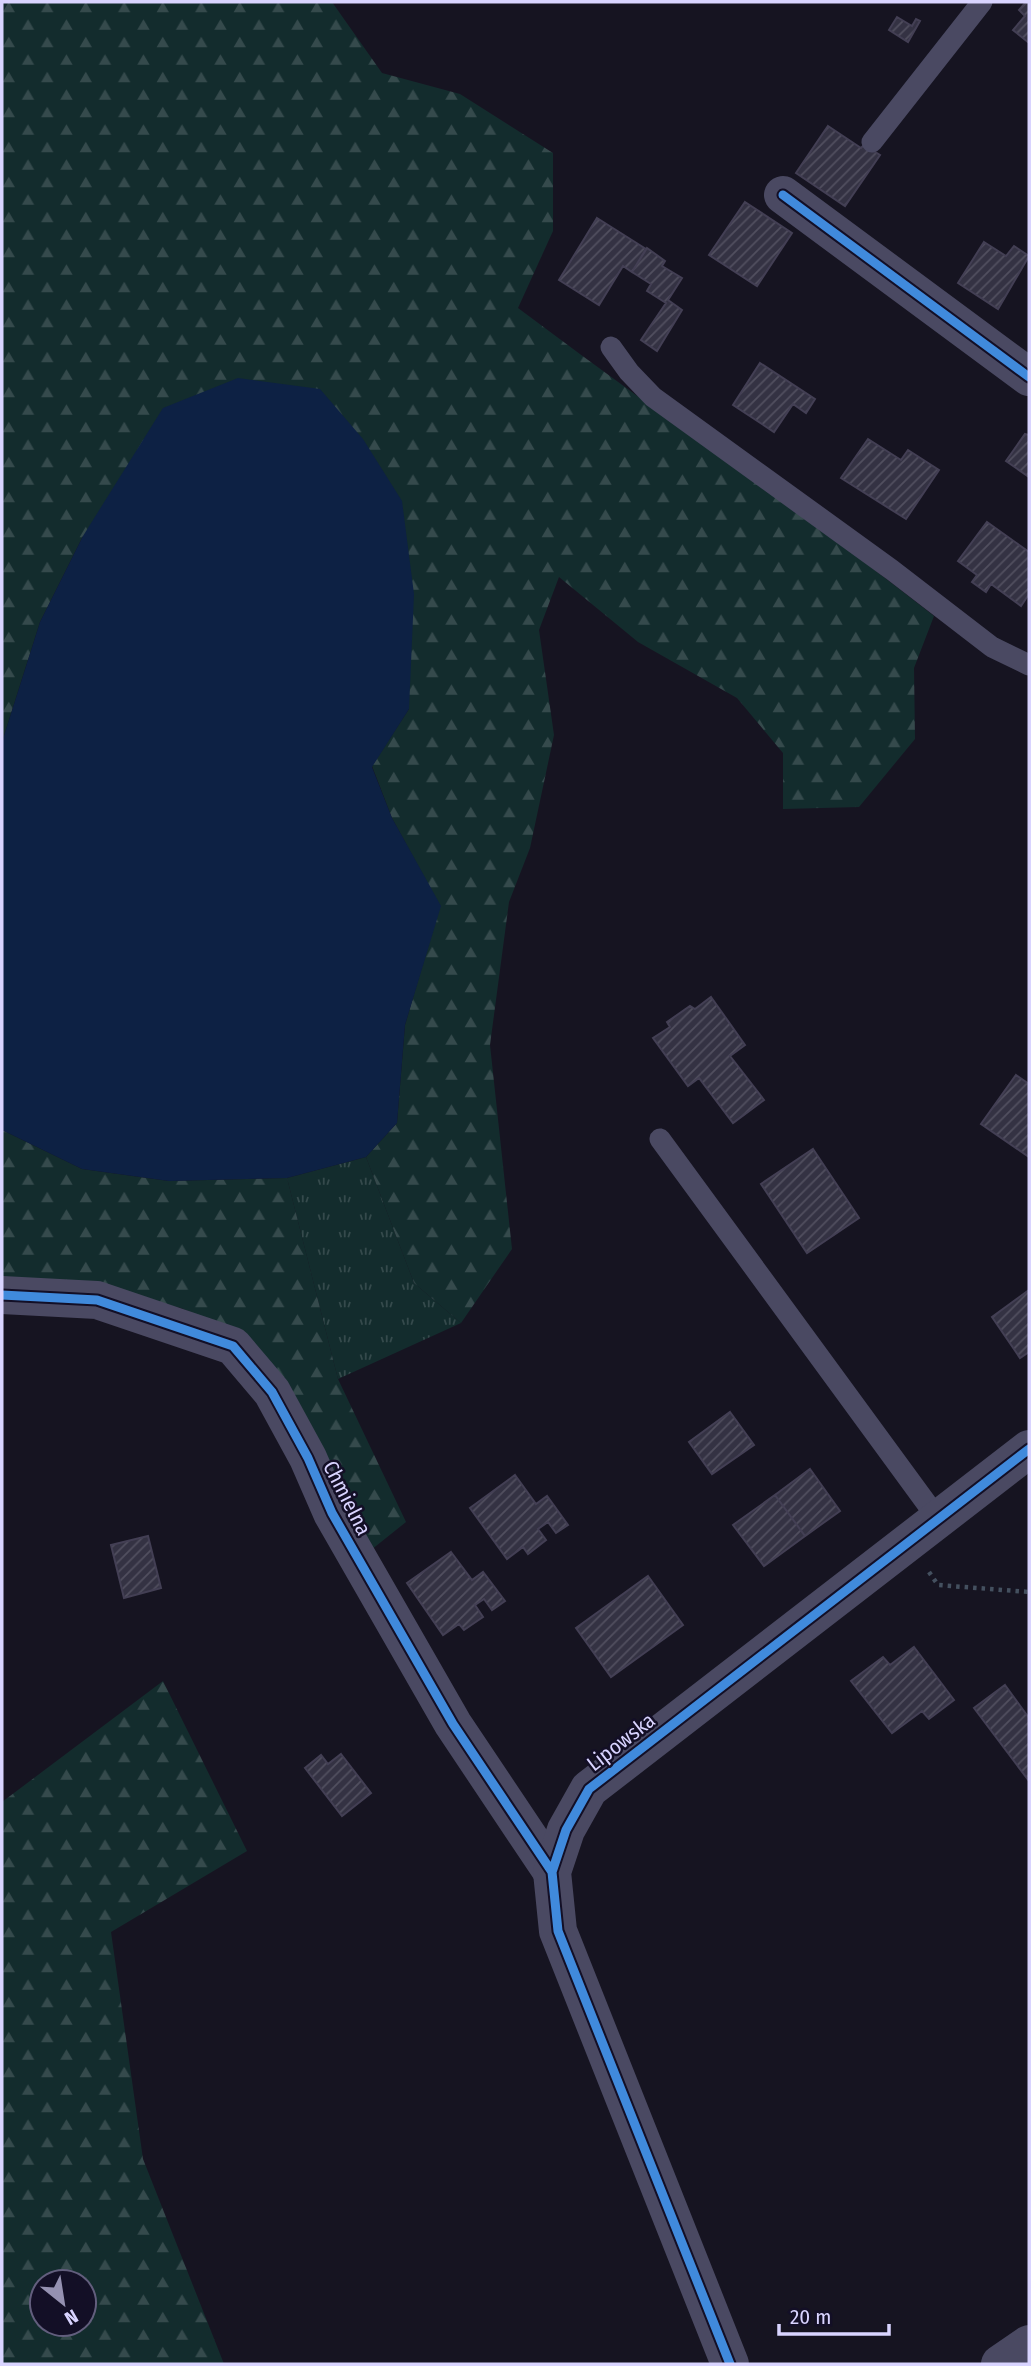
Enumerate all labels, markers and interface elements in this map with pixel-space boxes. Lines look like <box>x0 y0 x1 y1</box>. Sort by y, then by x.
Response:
street label: Chmielna <box>317 1456 377 1540</box>
street label: Lipowska <box>582 1707 660 1777</box>
north arrow <box>28 2268 98 2338</box>
scale bar <box>779 2292 889 2336</box>
text: N <box>61 2304 82 2330</box>
text: 20 m <box>790 2304 831 2330</box>

